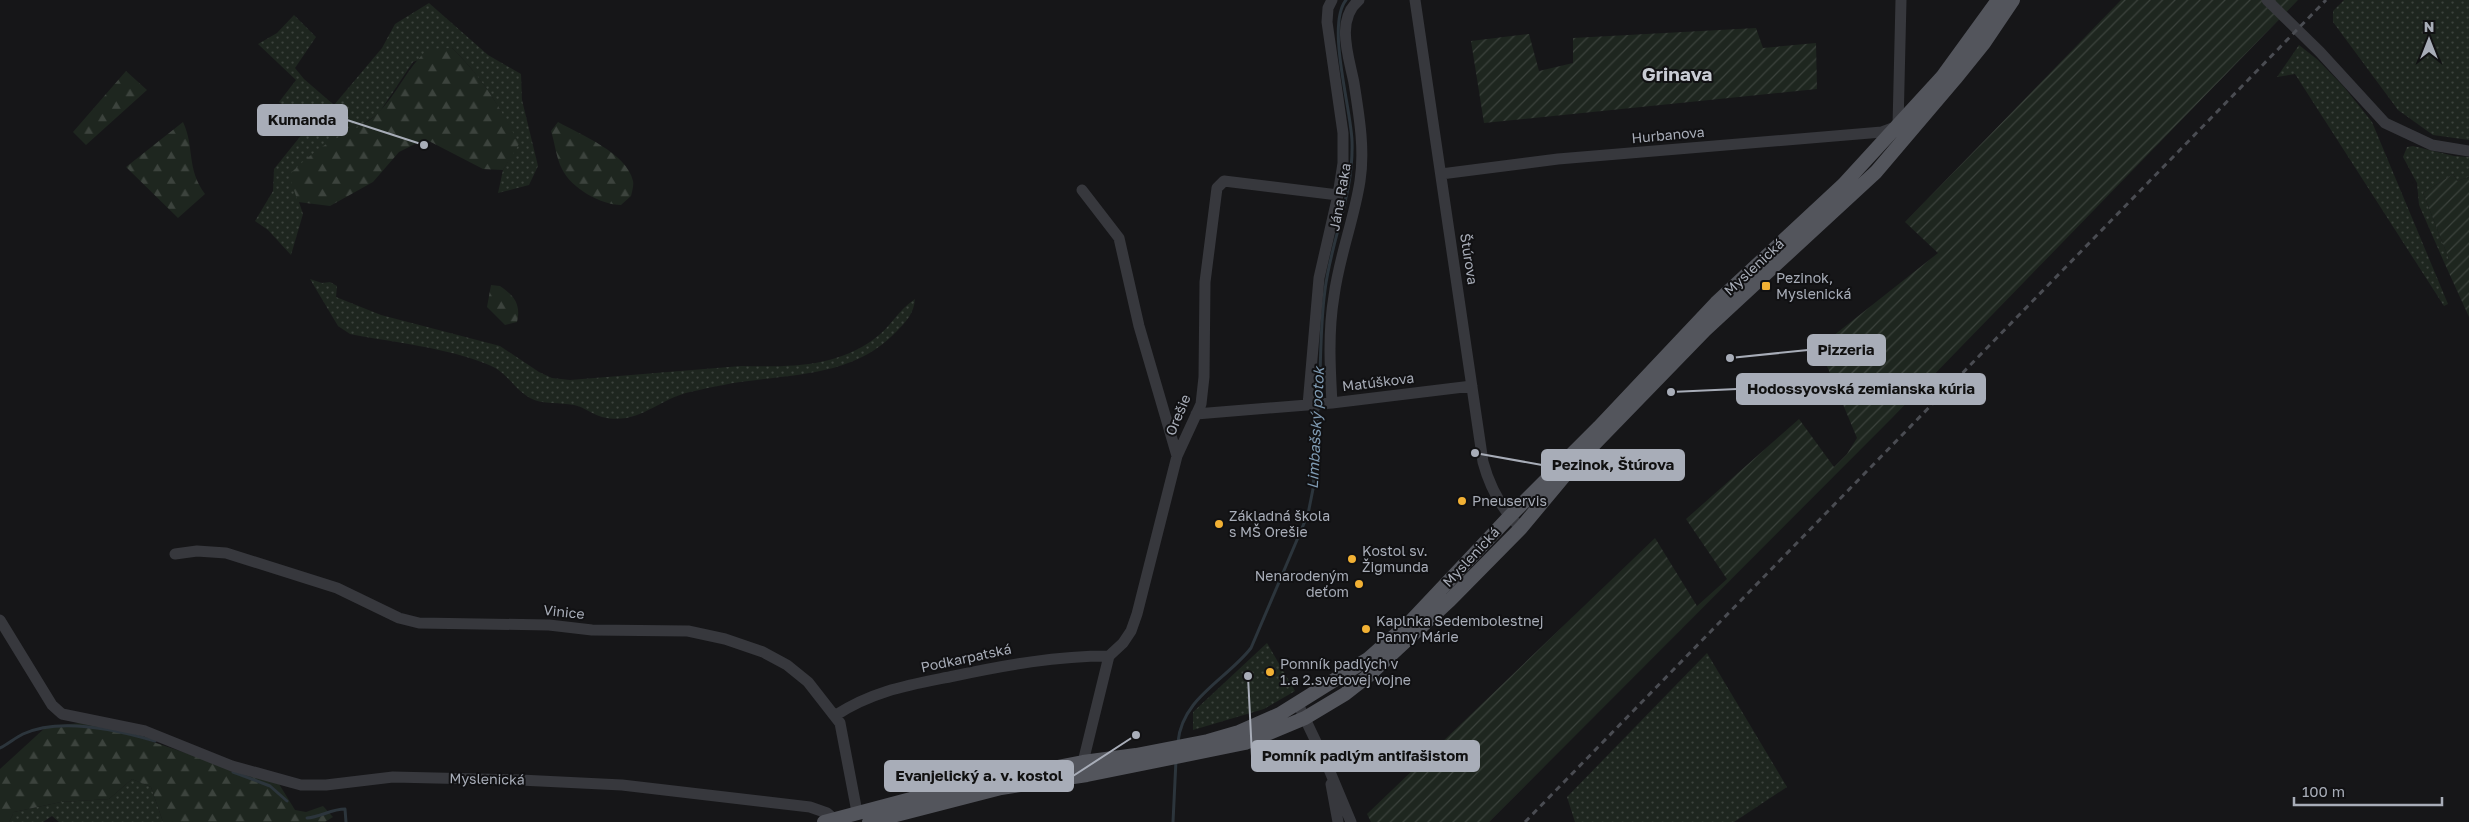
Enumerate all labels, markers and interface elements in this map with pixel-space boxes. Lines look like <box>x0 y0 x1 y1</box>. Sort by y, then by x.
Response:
north arrow <box>2404 15 2454 65</box>
text: N <box>2424 18 2434 35</box>
district label: Grinava <box>1642 62 1712 85</box>
callout: Kumanda <box>258 105 347 135</box>
text: Kumanda <box>268 110 336 128</box>
street label: Hurbanova <box>1631 123 1705 146</box>
street label: Jána Raka <box>1325 162 1354 232</box>
street label: Štúrova <box>1457 232 1482 286</box>
street label: Myslenická <box>1720 235 1787 299</box>
place label: Pezinok, Myslenická <box>1776 269 1851 302</box>
marker: Pezinok, Myslenická <box>1760 280 1772 292</box>
callout: Pizzeria <box>1808 335 1885 365</box>
text: Pizzeria <box>1817 340 1875 358</box>
water label: Limbašský potok <box>1303 365 1328 489</box>
street label: Matúškova <box>1341 369 1415 394</box>
callout: Hodossyovská zemianska kúria <box>1737 374 1985 404</box>
text: Hodossyovská zemianska kúria <box>1747 379 1975 397</box>
street label: Orešie <box>1161 392 1194 438</box>
callout: Pezinok, Štúrova <box>1542 450 1684 480</box>
text: Pezinok, Štúrova <box>1552 455 1674 473</box>
place label: Pneuservis <box>1472 492 1547 509</box>
marker: Pneuservis <box>1456 495 1468 507</box>
place label: Základná škola s MŠ Orešie <box>1229 507 1330 540</box>
marker: Základná škola s MŠ Orešie <box>1213 518 1225 530</box>
street label: Myslenická <box>1439 523 1503 590</box>
place label: Kostol sv. Žigmunda <box>1362 542 1429 575</box>
marker: Kostol sv. Žigmunda <box>1346 553 1358 565</box>
place label: Nenarodeným deťom <box>1255 567 1349 600</box>
marker: Nenarodeným deťom <box>1353 578 1365 590</box>
street label: Vinice <box>543 601 585 622</box>
place label: Kaplnka Sedembolestnej Panny Márie <box>1376 612 1543 645</box>
marker: Kaplnka Sedembolestnej Panny Márie <box>1360 623 1372 635</box>
street label: Podkarpatská <box>919 640 1013 675</box>
place label: Pomník padlých v 1.a 2.svetovej vojne <box>1280 655 1411 688</box>
marker: Pomník padlých v 1.a 2.svetovej vojne <box>1264 666 1276 678</box>
callout: Pomník padlým antifašistom <box>1252 741 1479 771</box>
text: Pomník padlým antifašistom <box>1262 746 1468 764</box>
callout: Evanjelický a. v. kostol <box>885 761 1073 791</box>
text: Evanjelický a. v. kostol <box>895 766 1063 784</box>
street label: Myslenická <box>449 769 525 788</box>
scale bar <box>2294 774 2442 806</box>
text: 100 m <box>2302 782 2345 800</box>

